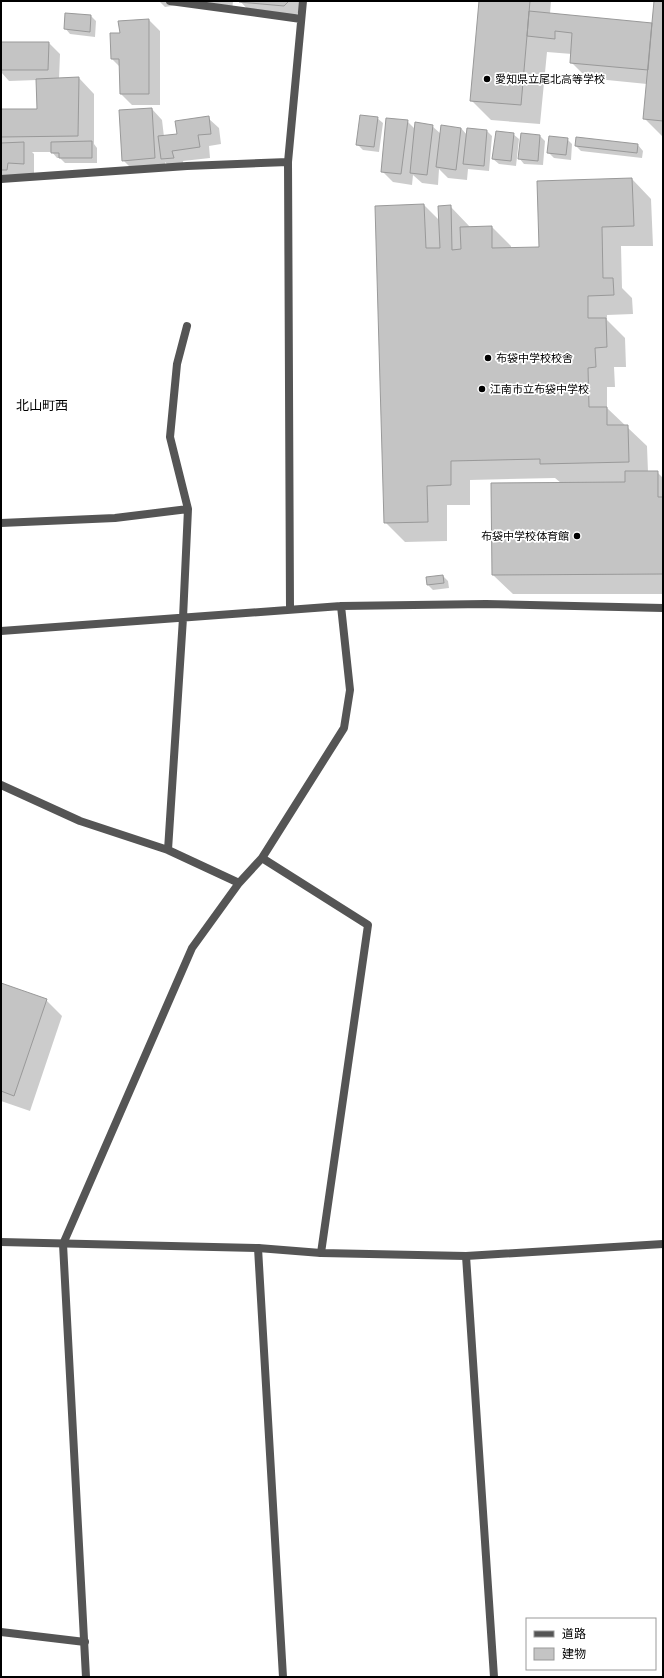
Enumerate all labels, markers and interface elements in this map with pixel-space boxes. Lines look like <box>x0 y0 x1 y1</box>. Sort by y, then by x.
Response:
place label: 愛知県立尾北高等学校 <box>495 73 605 86</box>
marker: 愛知県立尾北高等学校 <box>482 74 492 84</box>
place label: 布袋中学校校舎 <box>496 352 573 365</box>
marker: 布袋中学校校舎 <box>483 353 493 363</box>
place label: 江南市立布袋中学校 <box>490 383 589 396</box>
marker: 江南市立布袋中学校 <box>477 384 487 394</box>
district label: 北山町西 <box>16 398 68 413</box>
place label: 布袋中学校体育館 <box>481 530 569 543</box>
marker: 布袋中学校体育館 <box>572 531 582 541</box>
legend <box>526 1618 656 1670</box>
text: 道路 <box>562 1627 586 1641</box>
text: 建物 <box>562 1647 586 1661</box>

